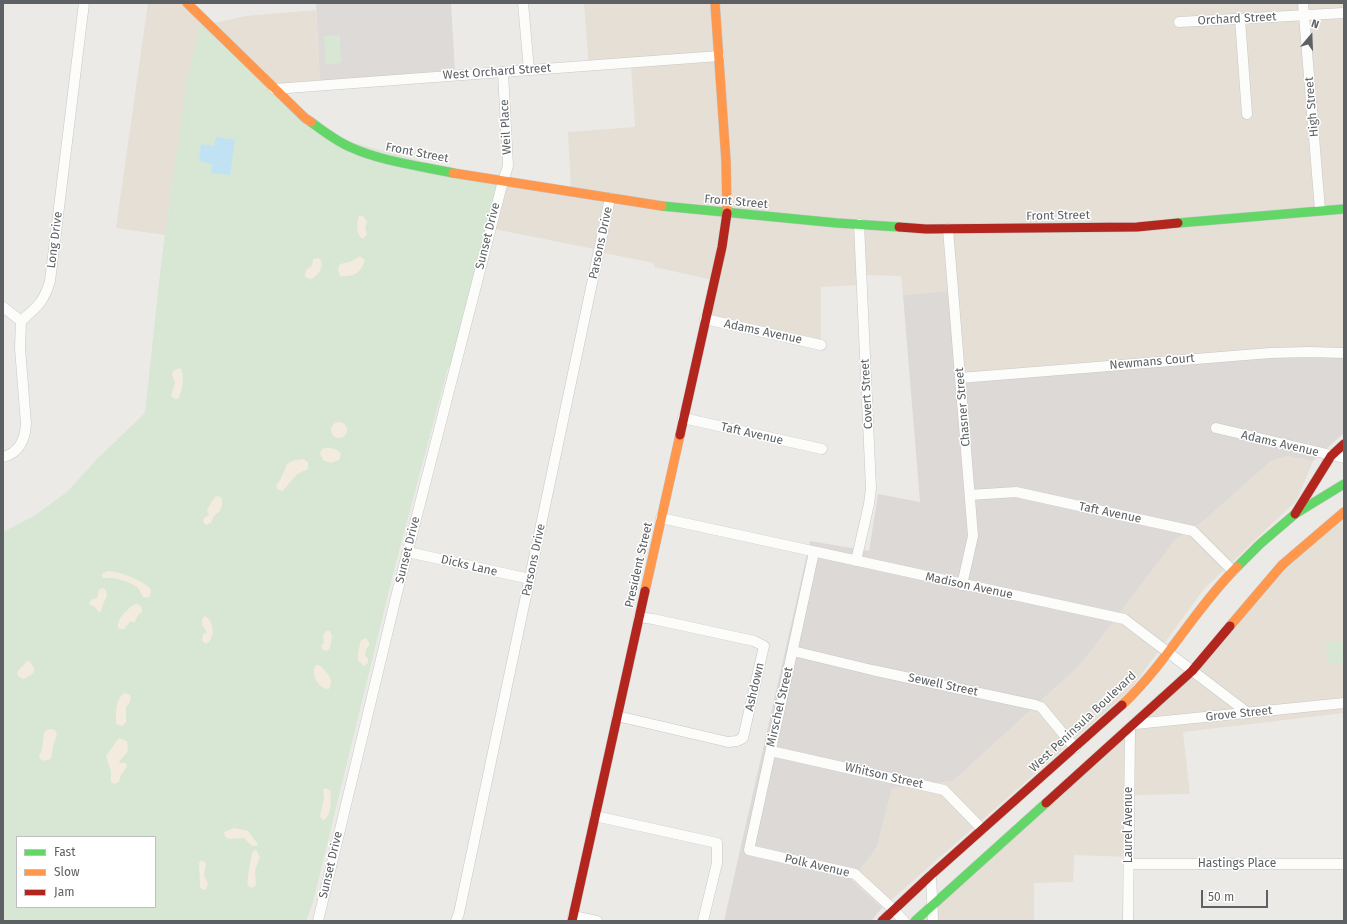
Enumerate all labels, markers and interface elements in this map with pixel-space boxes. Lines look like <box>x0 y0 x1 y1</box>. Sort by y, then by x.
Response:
street label: Orchard Street <box>1197 10 1277 28</box>
north arrow <box>1291 16 1331 56</box>
text: N <box>1309 17 1321 32</box>
street label: West Orchard Street <box>442 61 552 83</box>
street label: High Street <box>1302 76 1322 138</box>
street label: Weil Place <box>497 99 515 155</box>
street label: Front Street <box>384 140 450 166</box>
street label: Front Street <box>704 192 768 212</box>
street label: Sunset Drive <box>473 201 503 271</box>
street label: Parsons Drive <box>586 205 616 281</box>
street label: Front Street <box>1026 208 1090 224</box>
street label: Long Drive <box>44 211 66 269</box>
street label: Adams Avenue <box>723 317 803 347</box>
street label: Newmans Court <box>1109 351 1195 373</box>
street label: Covert Street <box>858 358 876 430</box>
street label: Chasner Street <box>952 367 974 447</box>
street label: Taft Avenue <box>719 420 785 448</box>
street label: Adams Avenue <box>1240 428 1320 460</box>
street label: Taft Avenue <box>1077 499 1143 527</box>
street label: Sunset Drive <box>393 515 423 585</box>
street label: President Street <box>622 521 656 609</box>
street label: Parsons Drive <box>519 522 549 598</box>
street label: Dicks Lane <box>439 552 499 580</box>
street label: Madison Avenue <box>924 570 1014 602</box>
street label: Ashdown <box>742 661 768 713</box>
street label: Mirschel Street <box>764 666 796 748</box>
street label: West Peninsula Boulevard <box>1027 669 1139 775</box>
street label: Sewell Street <box>907 671 979 699</box>
street label: Grove Street <box>1205 703 1273 725</box>
street label: Whitson Street <box>843 760 925 792</box>
street label: Laurel Avenue <box>1122 787 1136 863</box>
street label: Sunset Drive <box>316 830 346 900</box>
legend <box>16 836 156 908</box>
text: Fast <box>54 845 76 859</box>
street label: Polk Avenue <box>783 852 851 880</box>
street label: Hastings Place <box>1198 857 1276 871</box>
text: Slow <box>54 865 80 879</box>
scale bar <box>1203 882 1270 908</box>
text: Jam <box>54 885 74 899</box>
text: 50 m <box>1208 890 1234 904</box>

